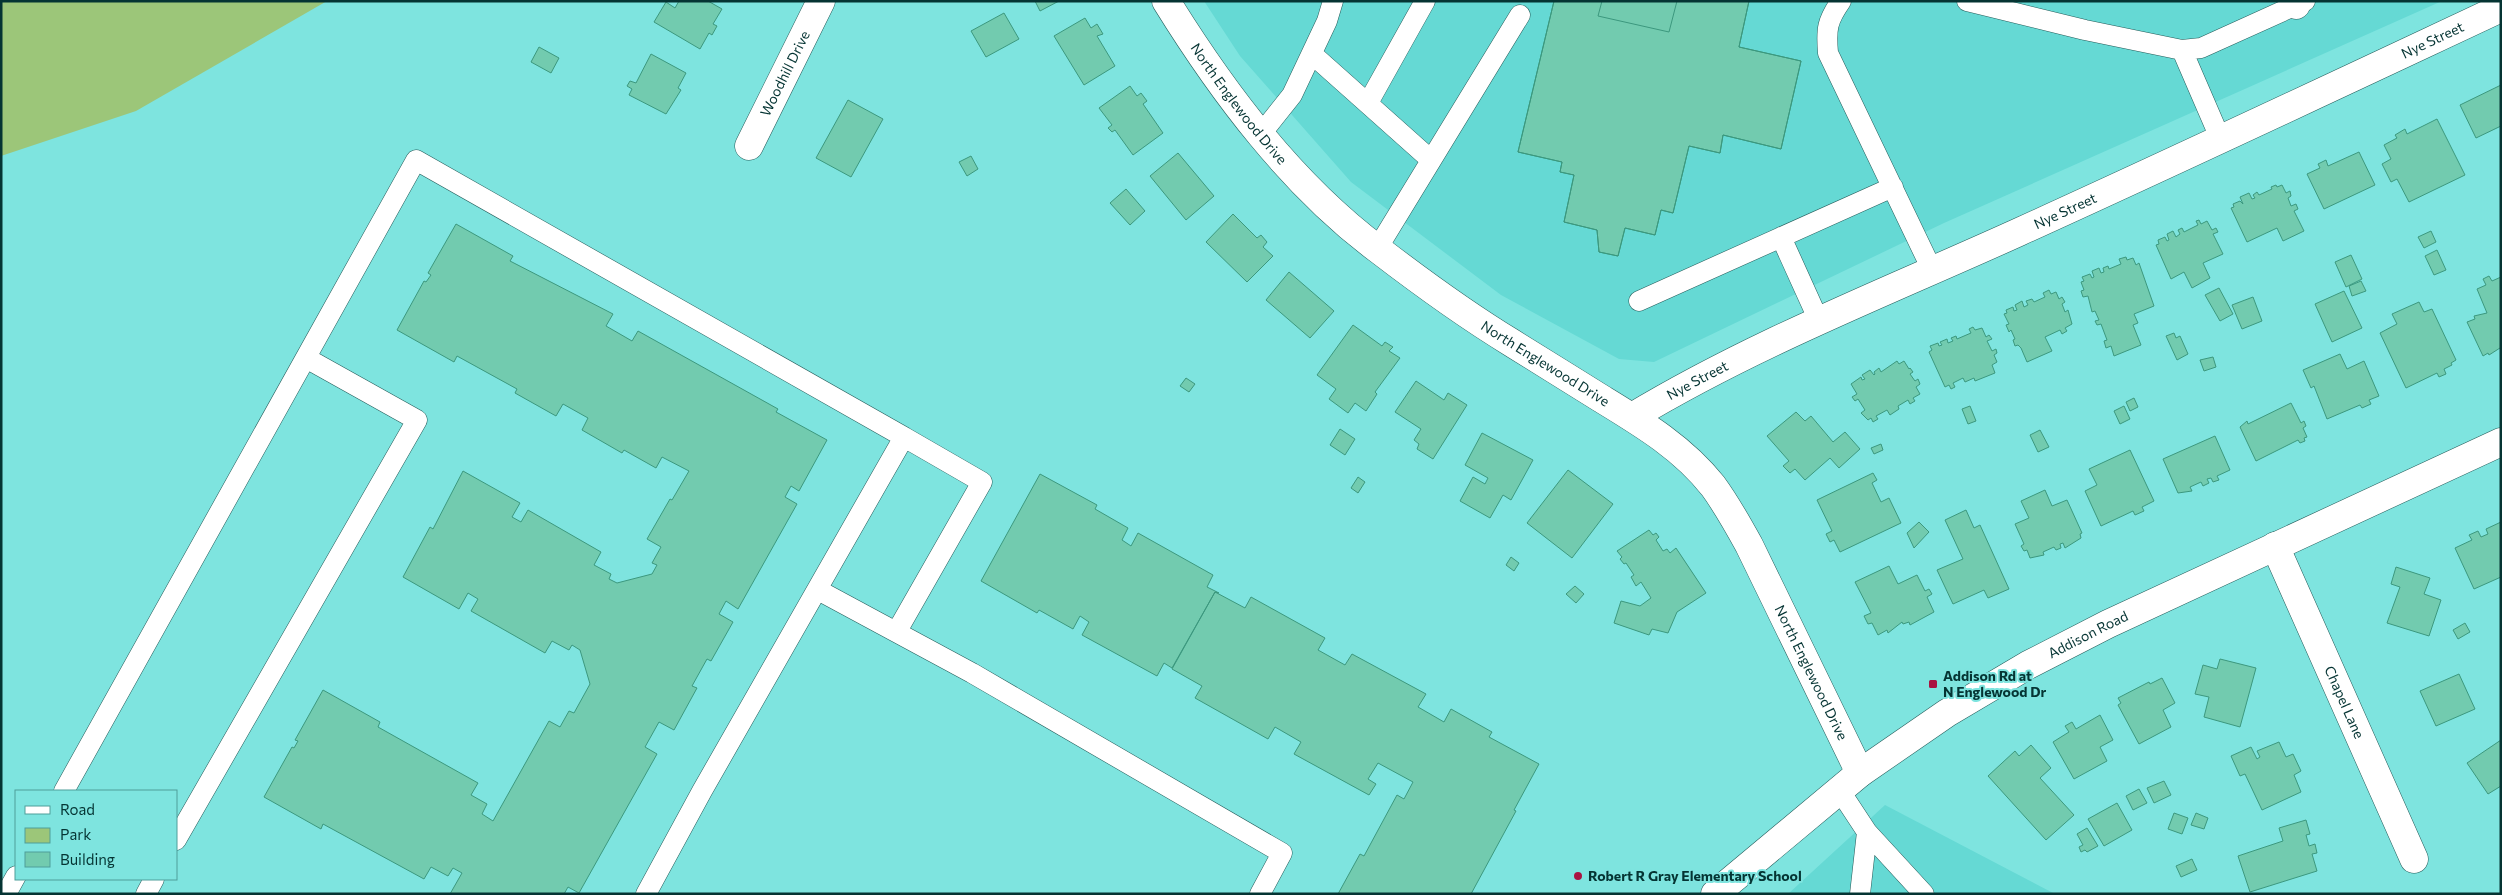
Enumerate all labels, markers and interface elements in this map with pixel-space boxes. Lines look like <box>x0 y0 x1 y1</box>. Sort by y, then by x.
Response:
street label: Nye Street <box>2398 18 2467 62</box>
street label: Woodhill Drive <box>756 28 813 119</box>
street label: North Englewood Drive <box>1187 40 1291 167</box>
street label: Nye Street <box>2031 189 2099 232</box>
street label: North Englewood Drive <box>1478 317 1613 410</box>
street label: Nye Street <box>1663 356 1731 403</box>
street label: North Englewood Drive <box>1772 602 1852 743</box>
street label: Addison Road <box>2045 607 2130 661</box>
street label: Chapel Lane <box>2321 663 2368 741</box>
place label: Addison Rd at N Englewood Dr <box>1943 667 2046 700</box>
marker: Addison Rd at N Englewood Dr <box>1927 678 1939 690</box>
legend <box>15 790 178 880</box>
text: Road <box>60 800 95 818</box>
text: Park <box>60 825 91 843</box>
text: Building <box>60 850 115 868</box>
place label: Robert R Gray Elementary School <box>1588 867 1802 884</box>
marker: Robert R Gray Elementary School <box>1572 870 1584 882</box>

